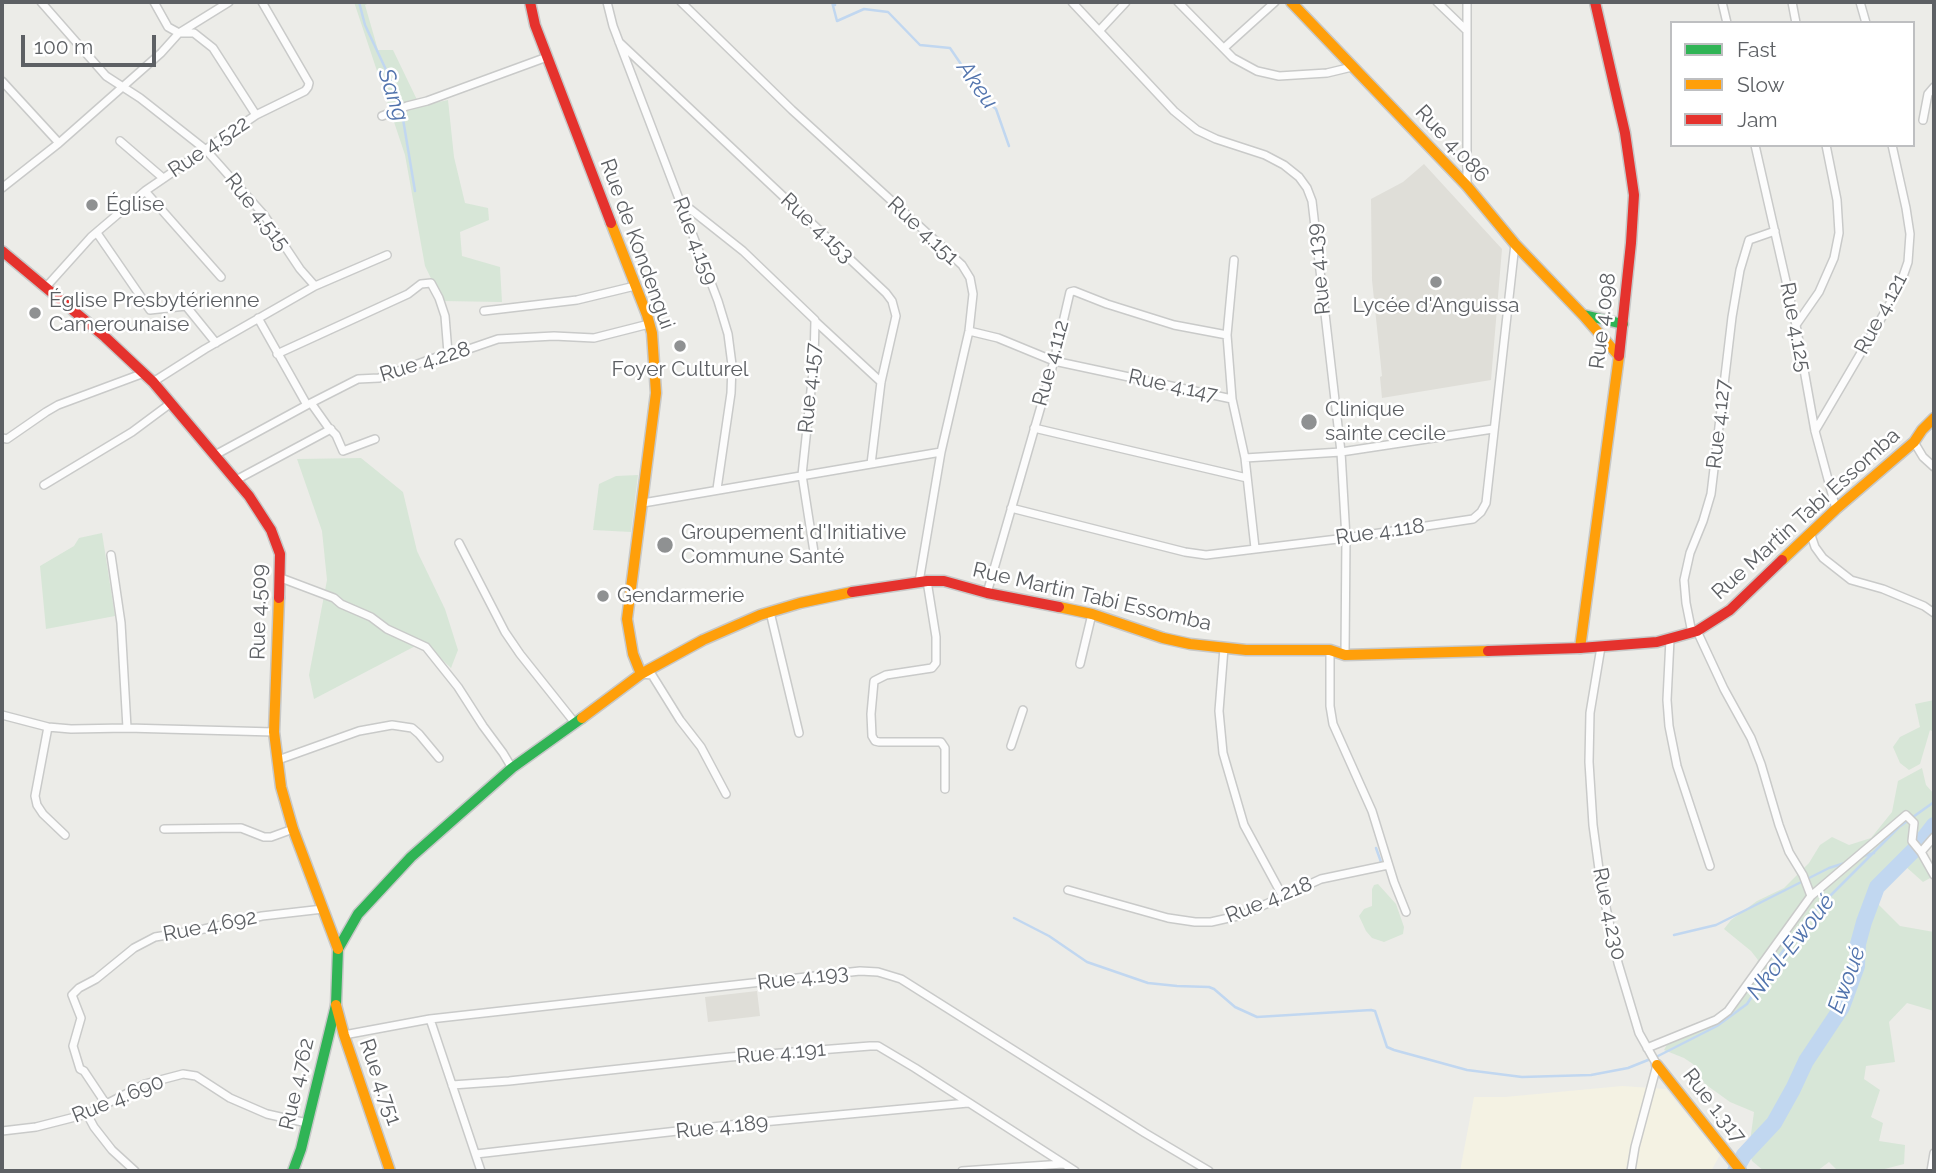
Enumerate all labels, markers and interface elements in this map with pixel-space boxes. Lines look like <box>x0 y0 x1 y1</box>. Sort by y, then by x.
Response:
scale bar <box>24 21 159 65</box>
legend <box>1670 21 1915 147</box>
text: 100 m <box>34 34 93 59</box>
text: Fast <box>1737 37 1777 62</box>
water label: Akeu <box>951 56 1003 114</box>
water label: Sang <box>372 65 414 125</box>
text: Slow <box>1737 72 1785 97</box>
street label: Rue 4.086 <box>1410 100 1494 188</box>
text: Jam <box>1737 107 1778 132</box>
street label: Rue 4.522 <box>164 111 254 183</box>
street label: Rue de Kondengui <box>594 155 680 333</box>
street label: Rue 4.515 <box>219 168 295 256</box>
street label: Rue 4.153 <box>775 188 859 268</box>
place label: Église <box>106 192 164 218</box>
street label: Rue 4.151 <box>882 192 964 270</box>
street label: Rue 4.159 <box>667 194 723 288</box>
marker: Église <box>84 197 100 213</box>
street label: Rue 4.139 <box>1302 222 1336 316</box>
street label: Rue 4.121 <box>1849 269 1913 359</box>
street label: Rue 4.098 <box>1585 271 1621 371</box>
marker: Lycée d'Anguissa <box>1428 274 1444 290</box>
street label: Rue 4.125 <box>1774 280 1816 374</box>
place label: Église Presbytérienne Camerounaise <box>49 288 259 338</box>
place label: Lycée d'Anguissa <box>1352 293 1520 319</box>
marker: Église Presbytérienne Camerounaise <box>27 305 43 321</box>
street label: Rue 4.112 <box>1027 317 1075 409</box>
street label: Rue 4.228 <box>377 336 473 388</box>
marker: Foyer Culturel <box>672 338 688 354</box>
street label: Rue 4.157 <box>793 342 827 434</box>
place label: Foyer Culturel <box>611 357 749 383</box>
street label: Rue 4.147 <box>1126 364 1220 408</box>
street label: Rue 4.127 <box>1702 378 1736 470</box>
place label: Clinique sainte cecile <box>1325 397 1446 447</box>
marker: Clinique sainte cecile <box>1299 412 1319 432</box>
street label: Rue Martin Tabi Essomba <box>1707 423 1905 605</box>
street label: Rue 4.118 <box>1334 513 1426 551</box>
place label: Groupement d'Initiative Commune Santé <box>681 520 906 570</box>
marker: Groupement d'Initiative Commune Santé <box>655 535 675 555</box>
street label: Rue Martin Tabi Essomba <box>970 557 1214 637</box>
street label: Rue 4.509 <box>246 564 272 660</box>
place label: Gendarmerie <box>617 583 744 609</box>
marker: Gendarmerie <box>595 588 611 604</box>
street label: Rue 4.230 <box>1587 865 1631 963</box>
street label: Rue 4.218 <box>1222 871 1316 929</box>
water label: Nkol-Ewoué <box>1741 889 1841 1005</box>
street label: Rue 4.692 <box>161 905 259 947</box>
water label: Ewoué <box>1822 943 1872 1017</box>
street label: Rue 4.193 <box>756 960 850 996</box>
street label: Rue 4.751 <box>353 1035 407 1129</box>
street label: Rue 4.762 <box>274 1036 320 1132</box>
street label: Rue 4.191 <box>735 1037 827 1069</box>
street label: Rue 1.317 <box>1677 1064 1751 1148</box>
street label: Rue 4.690 <box>68 1069 168 1129</box>
street label: Rue 4.189 <box>674 1110 770 1144</box>

